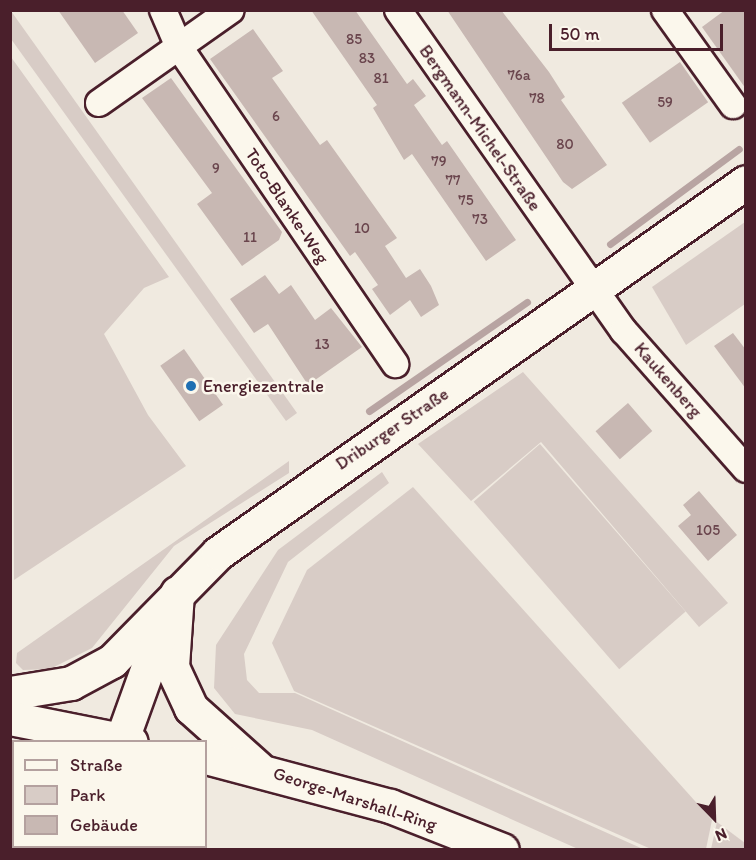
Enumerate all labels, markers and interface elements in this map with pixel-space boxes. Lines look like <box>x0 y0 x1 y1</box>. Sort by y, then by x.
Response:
scale bar <box>552 12 726 50</box>
text: 50 m <box>560 23 600 45</box>
house number: 85 <box>346 31 362 49</box>
street label: Bergmann-Michel-Straße <box>414 41 546 215</box>
house number: 83 <box>359 50 375 68</box>
house number: 76a <box>507 67 531 85</box>
house number: 81 <box>373 70 389 88</box>
house number: 78 <box>529 90 545 108</box>
house number: 59 <box>657 94 673 112</box>
house number: 6 <box>272 108 280 126</box>
house number: 80 <box>556 136 574 154</box>
street label: Toto-Blanke-Weg <box>240 144 334 268</box>
house number: 79 <box>431 153 447 171</box>
house number: 9 <box>212 160 220 178</box>
house number: 77 <box>446 172 460 190</box>
house number: 75 <box>458 192 474 210</box>
house number: 73 <box>472 211 488 229</box>
house number: 10 <box>354 220 370 238</box>
house number: 11 <box>243 229 257 247</box>
house number: 13 <box>314 336 330 354</box>
street label: Kaukenberg <box>629 338 707 422</box>
place label: Energiezentrale <box>203 375 324 397</box>
marker: Energiezentrale <box>184 379 198 393</box>
street label: Driburger Straße <box>332 383 452 475</box>
house number: 105 <box>696 522 720 540</box>
legend <box>12 740 207 848</box>
text: Straße <box>70 754 123 776</box>
street label: George-Marshall-Ring <box>270 762 440 836</box>
text: Park <box>70 784 105 806</box>
north arrow <box>684 788 744 848</box>
text: Gebäude <box>70 814 138 836</box>
text: N <box>713 824 730 846</box>

